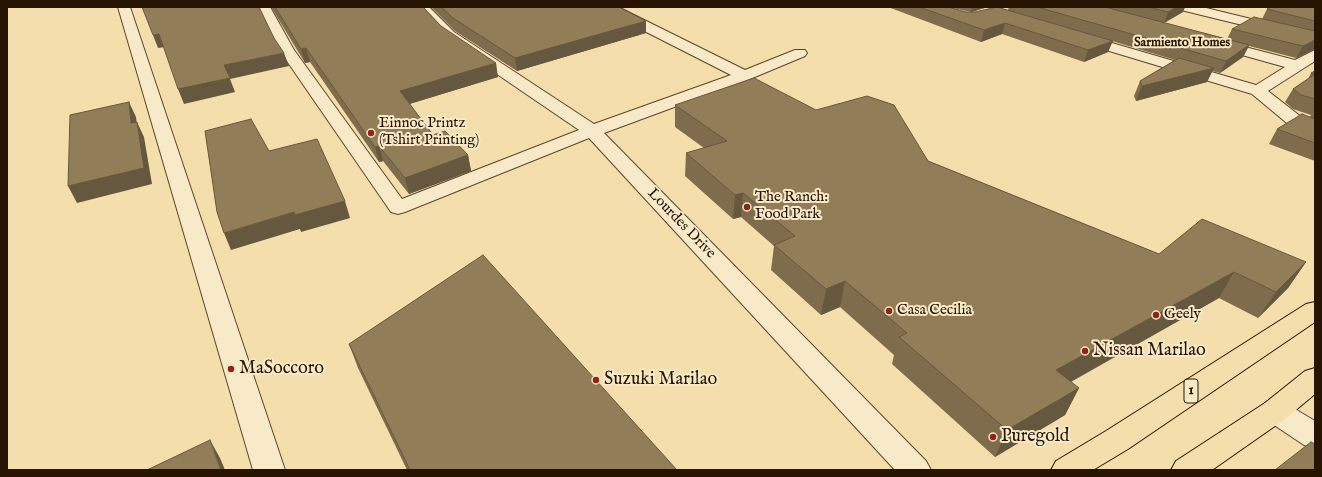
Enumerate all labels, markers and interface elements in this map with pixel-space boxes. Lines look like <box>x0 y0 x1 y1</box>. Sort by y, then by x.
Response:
district label: Sarmiento Homes <box>1134 35 1230 51</box>
place label: Einnoc Printz (Tshirt Printing) <box>379 115 479 150</box>
marker: Einnoc Printz (Tshirt Printing) <box>366 128 376 138</box>
street label: Lourdes Drive <box>643 185 719 263</box>
place label: The Ranch: Food Park <box>755 189 828 224</box>
marker: The Ranch: Food Park <box>742 202 752 212</box>
place label: Casa Cecilia <box>897 302 972 320</box>
marker: Casa Cecilia <box>884 306 894 316</box>
place label: Geely <box>1164 306 1201 324</box>
marker: Geely <box>1151 310 1161 320</box>
place label: Nissan Marilao <box>1093 340 1206 362</box>
marker: Nissan Marilao <box>1080 346 1090 356</box>
place label: MaSoccoro <box>239 358 324 380</box>
marker: MaSoccoro <box>226 364 236 374</box>
place label: Suzuki Marilao <box>604 369 717 391</box>
marker: Suzuki Marilao <box>591 375 601 385</box>
road number: 1 <box>1184 379 1198 403</box>
place label: Puregold <box>1001 426 1069 448</box>
marker: Puregold <box>988 432 998 442</box>

